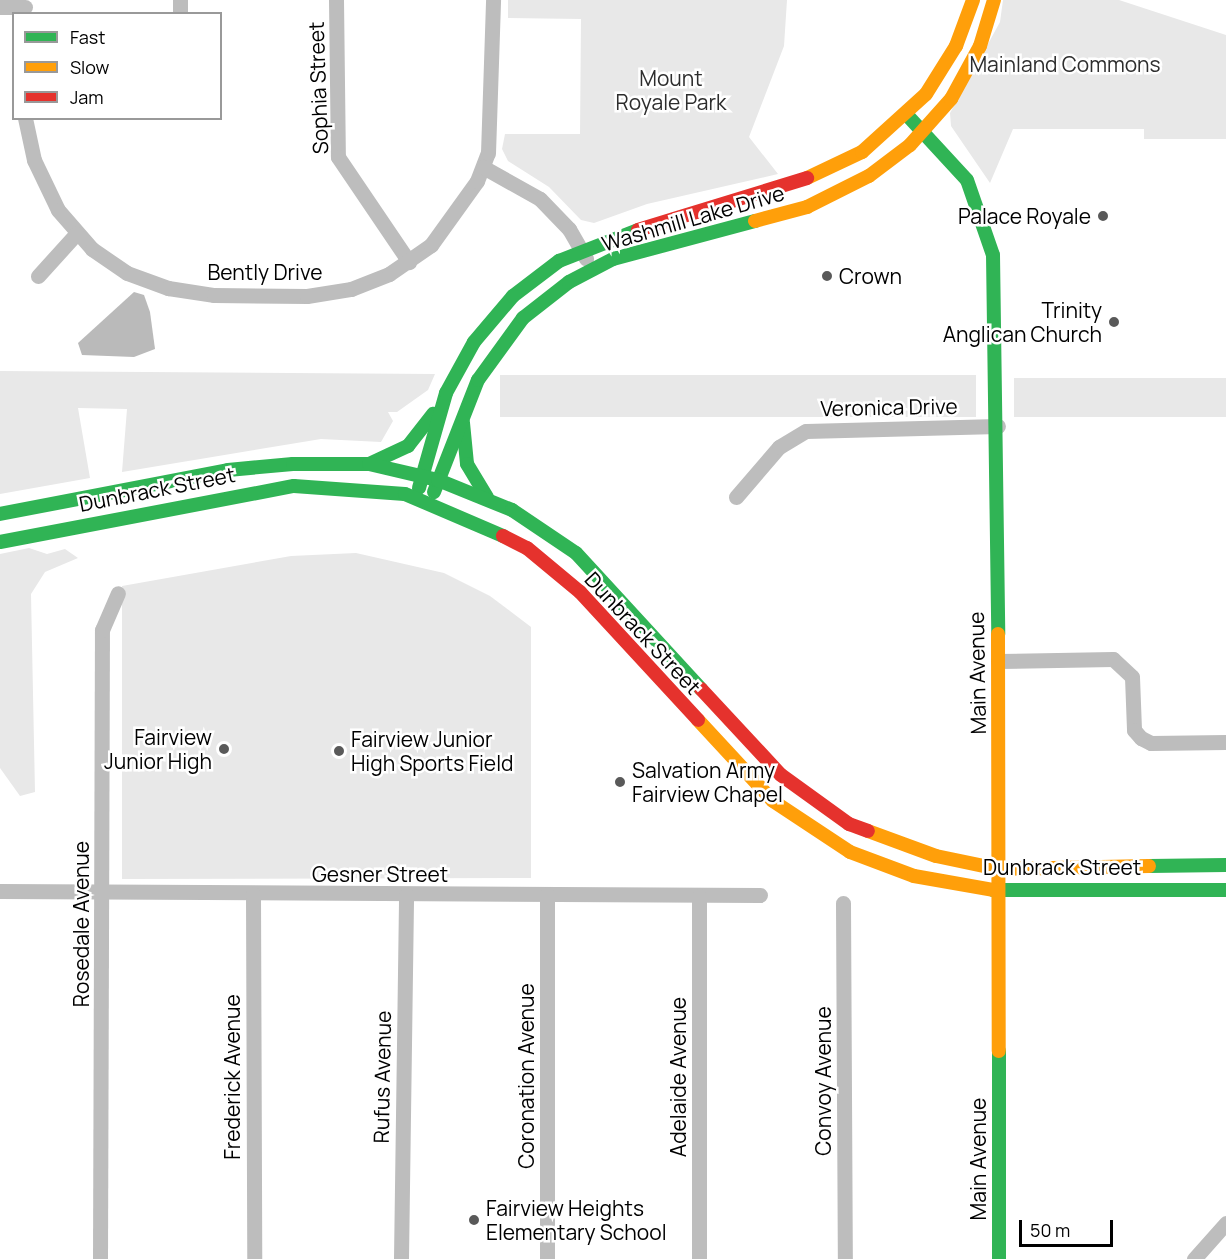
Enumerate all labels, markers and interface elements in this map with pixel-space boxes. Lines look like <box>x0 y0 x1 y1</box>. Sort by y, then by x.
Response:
legend <box>12 12 222 120</box>
street label: Sophia Street <box>303 21 333 155</box>
text: Fast <box>70 25 105 49</box>
park label: Mainland Commons <box>969 51 1161 77</box>
text: Slow <box>70 55 109 79</box>
park label: Mount Royale Park <box>616 65 726 115</box>
text: Jam <box>70 85 104 109</box>
street label: Washmill Lake Drive <box>599 180 787 256</box>
place label: Palace Royale <box>958 203 1091 229</box>
marker: Palace Royale <box>1096 209 1110 223</box>
street label: Bently Drive <box>208 259 322 285</box>
place label: Crown <box>839 263 902 289</box>
marker: Crown <box>820 269 834 283</box>
place label: Trinity Anglican Church <box>943 297 1102 347</box>
marker: Trinity Anglican Church <box>1107 315 1121 329</box>
street label: Veronica Drive <box>820 393 958 421</box>
street label: Dunbrack Street <box>77 462 237 516</box>
street label: Dunbrack Street <box>580 567 706 699</box>
street label: Main Avenue <box>963 611 991 735</box>
place label: Fairview Junior High <box>104 724 212 774</box>
place label: Fairview Junior High Sports Field <box>351 726 513 776</box>
marker: Fairview Junior High <box>217 742 231 756</box>
marker: Fairview Junior High Sports Field <box>332 744 346 758</box>
place label: Salvation Army Fairview Chapel <box>632 757 783 807</box>
marker: Salvation Army Fairview Chapel <box>613 775 627 789</box>
street label: Rosedale Avenue <box>68 841 94 1007</box>
street label: Dunbrack Street <box>983 854 1141 880</box>
street label: Gesner Street <box>312 861 448 887</box>
street label: Coronation Avenue <box>513 983 539 1169</box>
street label: Frederick Avenue <box>219 994 245 1160</box>
street label: Adelaide Avenue <box>665 997 691 1157</box>
street label: Convoy Avenue <box>810 1006 836 1156</box>
street label: Rufus Avenue <box>368 1010 396 1144</box>
street label: Main Avenue <box>965 1098 991 1220</box>
place label: Fairview Heights Elementary School <box>486 1195 667 1245</box>
scale bar <box>1022 1208 1116 1246</box>
marker: Fairview Heights Elementary School <box>467 1213 481 1227</box>
text: 50 m <box>1030 1218 1070 1242</box>

